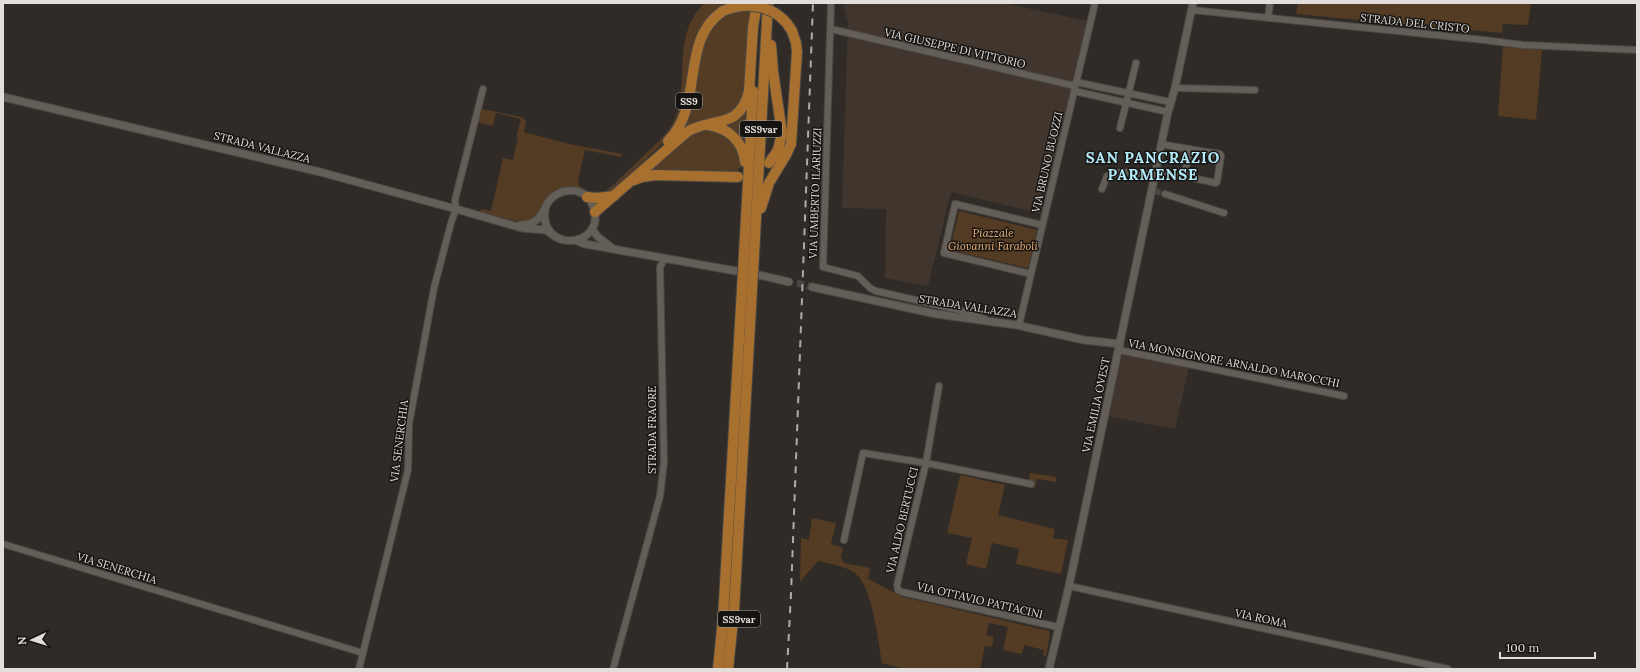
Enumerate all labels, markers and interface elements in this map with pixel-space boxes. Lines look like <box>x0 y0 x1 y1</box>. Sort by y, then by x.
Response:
street label: STRADA DEL CRISTO <box>1360 10 1471 36</box>
street label: VIA GIUSEPPE DI VITTORIO <box>882 25 1027 71</box>
road number: SS9 <box>676 93 702 109</box>
street label: VIA BRUNO BUOZZI <box>1028 110 1066 215</box>
road number: SS9var <box>740 121 782 137</box>
street label: VIA UMBERTO ILARIUZZI <box>806 127 824 260</box>
street label: STRADA VALLAZZA <box>212 128 313 166</box>
district label: SAN PANCRAZIO PARMENSE <box>1086 148 1220 184</box>
park label: Piazzale Giovanni Faraboli <box>948 226 1038 253</box>
street label: STRADA VALLAZZA <box>918 291 1019 321</box>
street label: VIA MONSIGNORE ARNALDO MAROCCHI <box>1126 335 1341 390</box>
street label: VIA EMILIA OVEST <box>1079 356 1113 455</box>
street label: STRADA FRAORE <box>645 386 659 474</box>
street label: VIA SENERCHIA <box>387 398 411 484</box>
street label: VIA ALDO BERTUCCI <box>883 465 921 575</box>
street label: VIA SENERCHIA <box>74 549 160 587</box>
street label: VIA OTTAVIO PATTACINI <box>915 578 1045 621</box>
street label: VIA ROMA <box>1233 605 1290 631</box>
road number: SS9var <box>718 611 760 627</box>
north arrow <box>12 620 52 660</box>
scale bar <box>1500 634 1595 660</box>
text: N <box>15 635 29 645</box>
text: 100 m <box>1506 640 1539 655</box>

